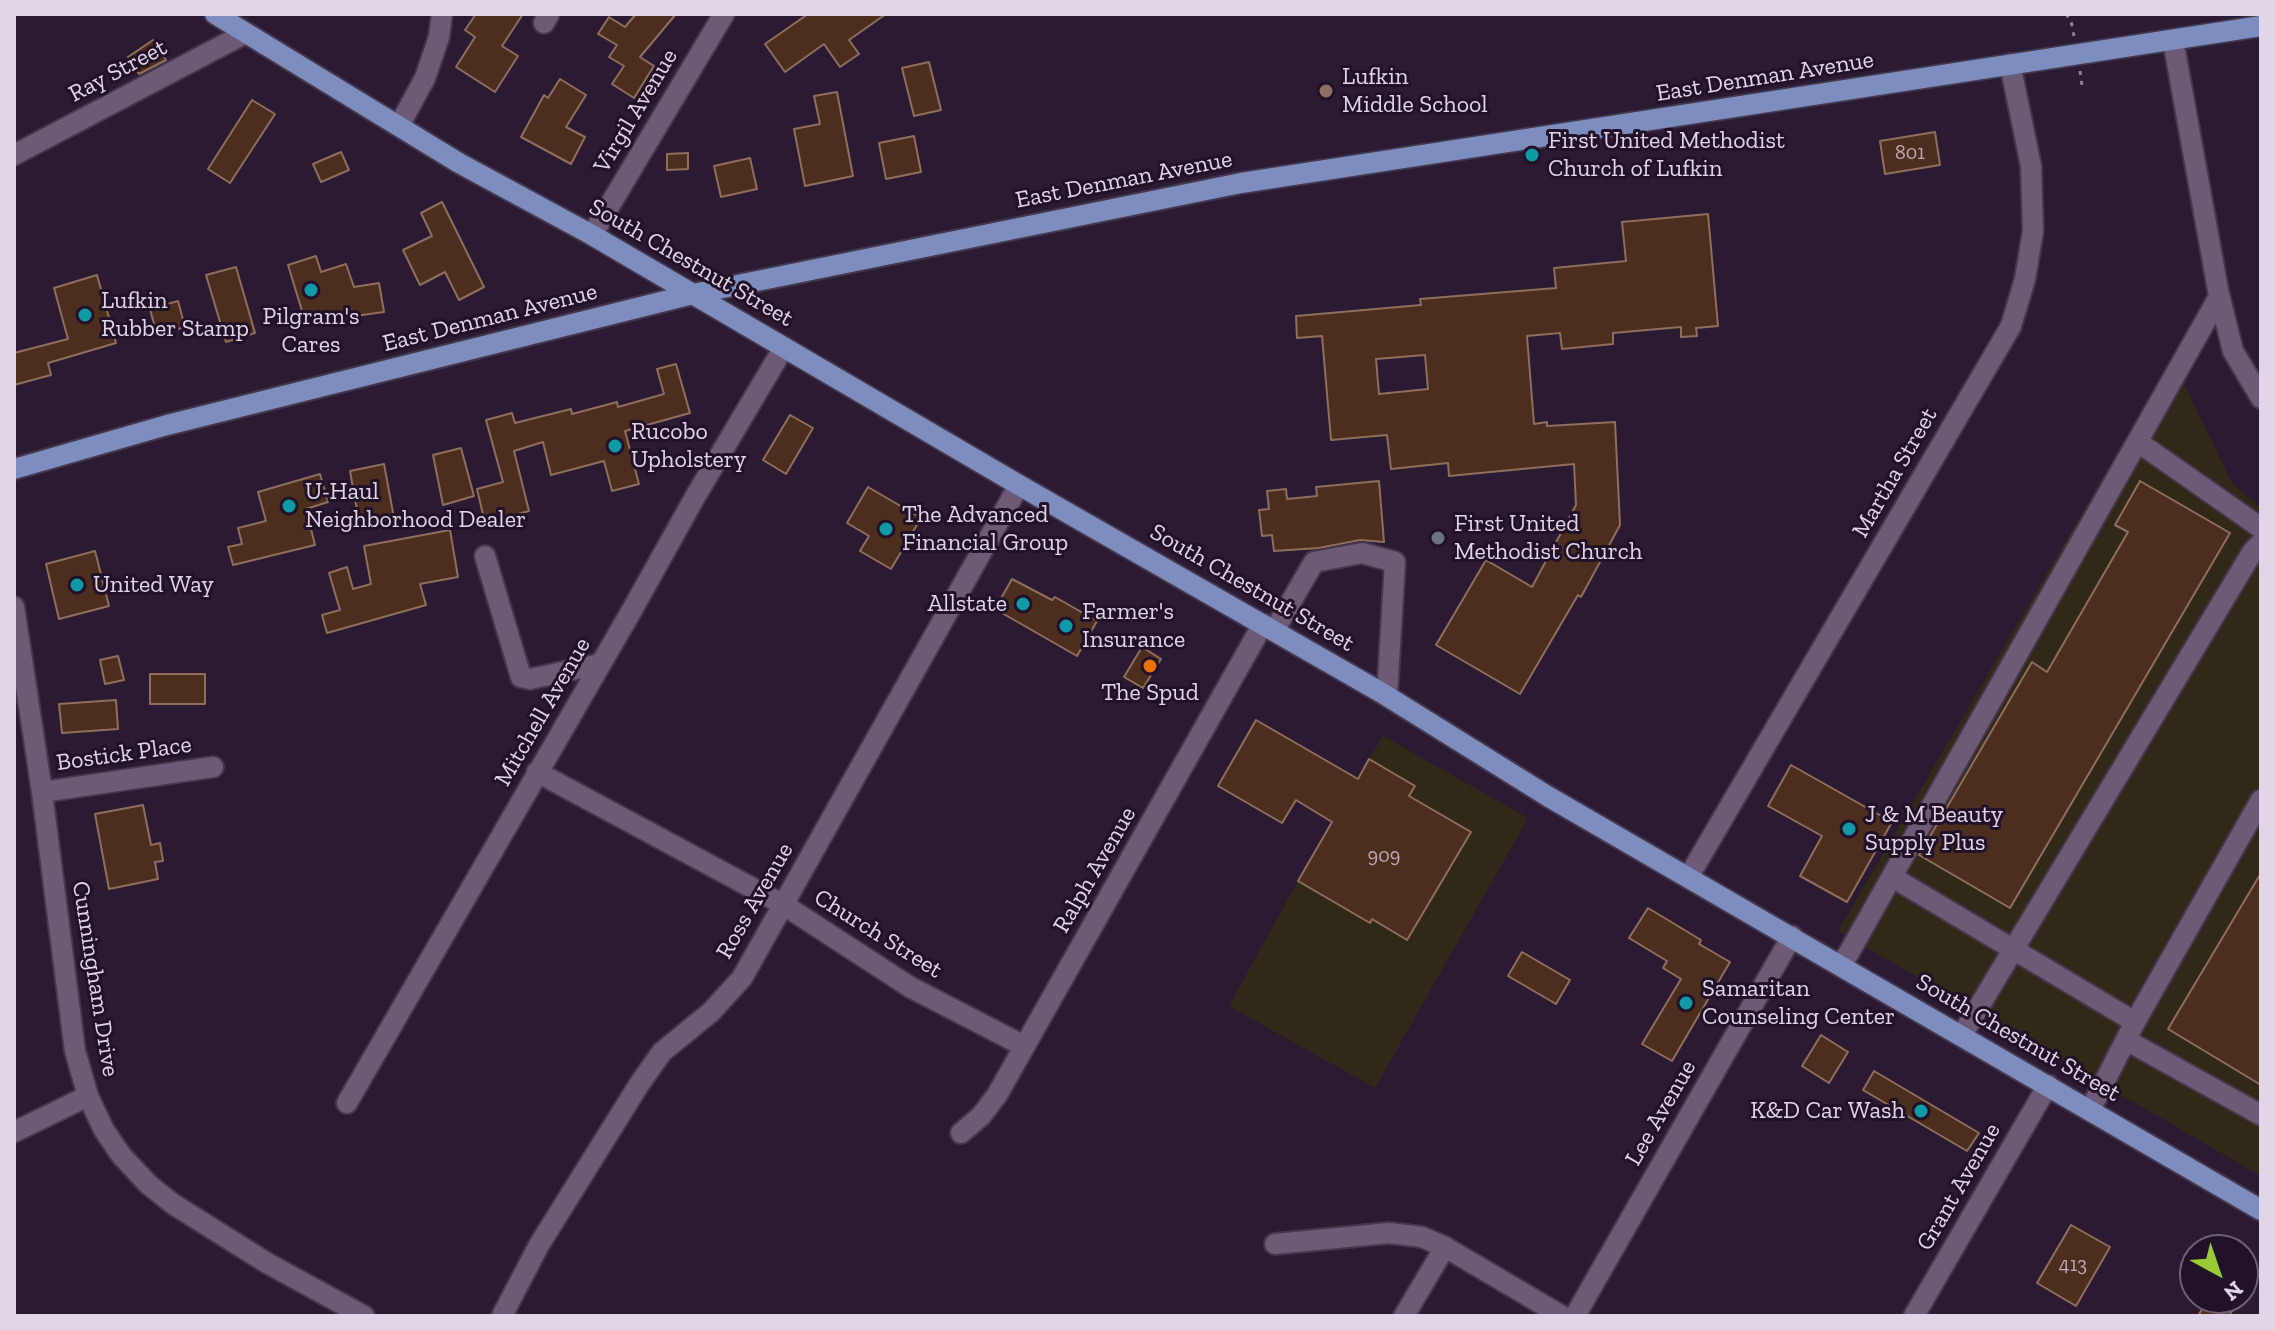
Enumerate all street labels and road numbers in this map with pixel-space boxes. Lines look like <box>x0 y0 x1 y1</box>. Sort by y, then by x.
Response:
street label: Ray Street <box>64 33 172 109</box>
street label: Virgil Avenue <box>588 44 684 178</box>
street label: East Denman Avenue <box>1654 46 1876 108</box>
street label: East Denman Avenue <box>1013 145 1235 215</box>
street label: South Chestnut Street <box>584 193 798 333</box>
street label: East Denman Avenue <box>380 277 600 359</box>
street label: Martha Street <box>1846 403 1944 543</box>
street label: South Chestnut Street <box>1145 518 1359 658</box>
street label: Mitchell Avenue <box>489 633 597 791</box>
street label: Bostick Place <box>55 730 193 778</box>
street label: Ralph Avenue <box>1047 802 1143 938</box>
street label: Ross Avenue <box>710 838 800 964</box>
street label: Cunningham Drive <box>65 879 125 1079</box>
street label: Church Street <box>809 883 947 985</box>
street label: South Chestnut Street <box>1911 968 2125 1108</box>
street label: Lee Avenue <box>1619 1055 1703 1171</box>
street label: Grant Avenue <box>1911 1118 2007 1256</box>

